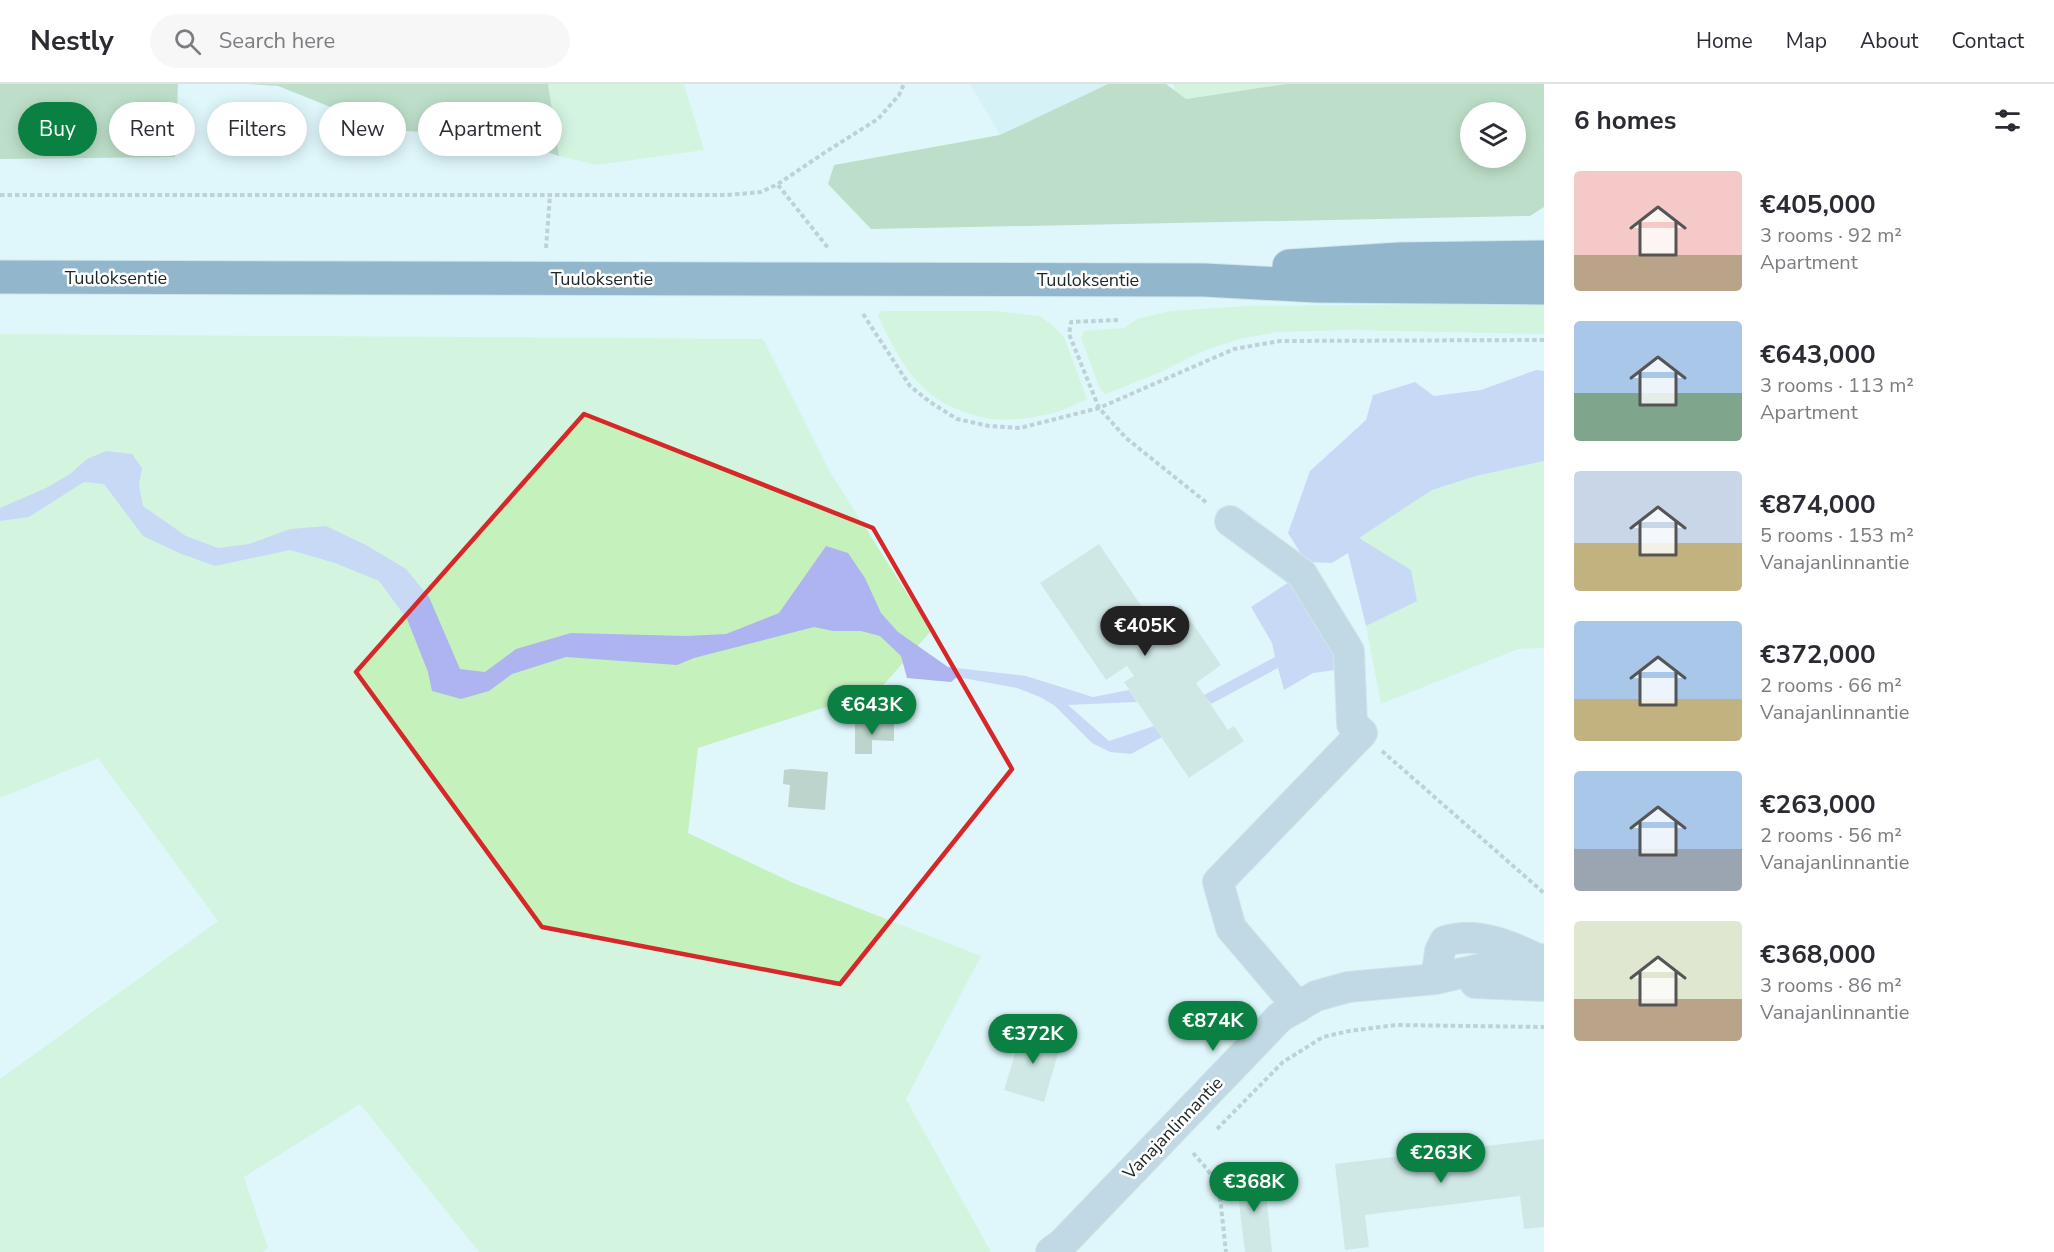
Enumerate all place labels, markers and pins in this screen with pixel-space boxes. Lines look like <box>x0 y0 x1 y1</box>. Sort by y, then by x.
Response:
pin: €405K <box>1103 606 1187 657</box>
pin: €643K <box>830 685 914 736</box>
pin: €874K <box>1171 1001 1255 1052</box>
pin: €372K <box>991 1014 1075 1065</box>
pin: €263K <box>1399 1133 1483 1184</box>
pin: €368K <box>1212 1162 1296 1213</box>

